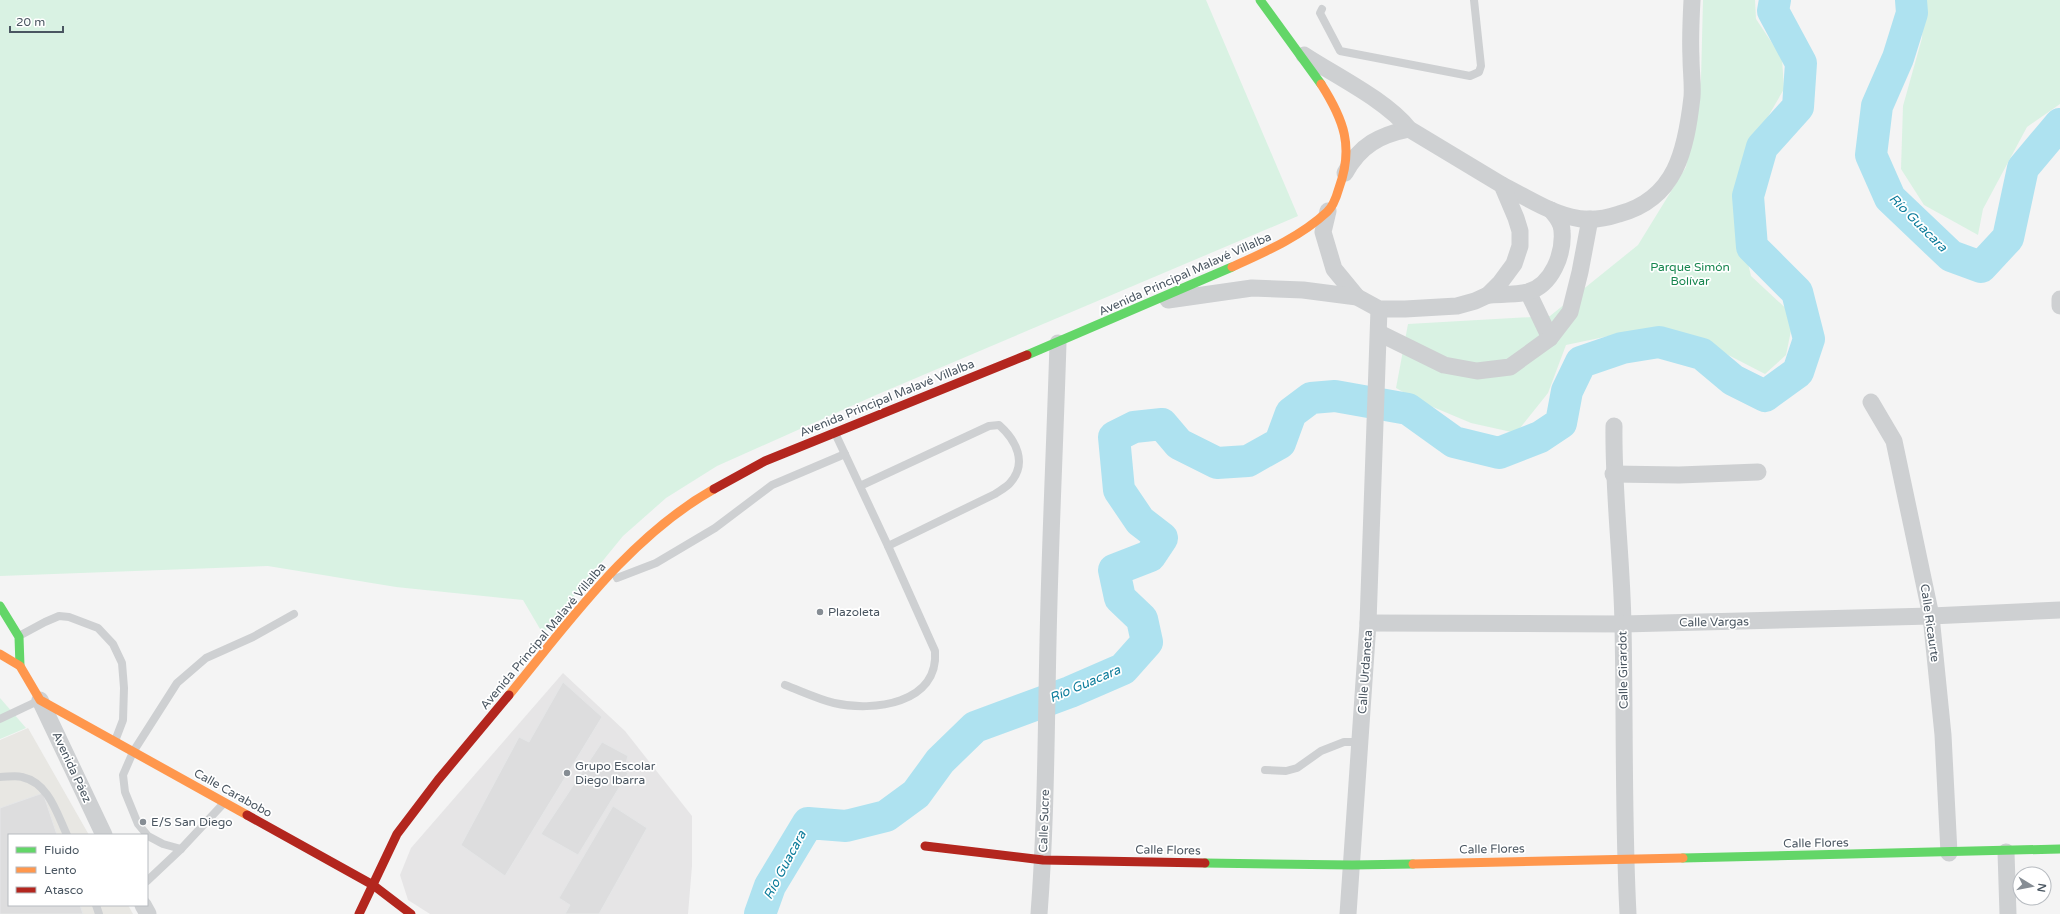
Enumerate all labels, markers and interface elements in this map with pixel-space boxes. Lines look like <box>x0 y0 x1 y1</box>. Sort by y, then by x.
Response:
scale bar <box>10 8 63 34</box>
text: 20 m <box>16 15 45 29</box>
water label: Río Guacara <box>1886 191 1951 256</box>
street label: Avenida Principal Malavé Villalba <box>1097 230 1273 318</box>
park label: Parque Simón Bolívar <box>1650 260 1730 288</box>
street label: Avenida Principal Malavé Villalba <box>798 356 976 440</box>
street label: Avenida Principal Malavé Villalba <box>477 560 609 712</box>
street label: Calle Ricaurte <box>1918 583 1942 663</box>
place label: Plazoleta <box>828 605 880 619</box>
marker: Plazoleta <box>815 607 825 617</box>
street label: Calle Vargas <box>1679 614 1749 630</box>
street label: Calle Urdaneta <box>1355 630 1375 714</box>
street label: Calle Girardot <box>1615 630 1631 709</box>
water label: Río Guacara <box>1047 662 1123 706</box>
street label: Avenida Páez <box>49 729 95 805</box>
place label: Grupo Escolar Diego Ibarra <box>575 759 656 787</box>
street label: Calle Carabobo <box>191 766 275 820</box>
marker: Grupo Escolar Diego Ibarra <box>562 768 572 778</box>
street label: Calle Sucre <box>1036 789 1052 853</box>
place label: E/S San Diego <box>151 815 233 829</box>
marker: E/S San Diego <box>138 817 148 827</box>
water label: Río Guacara <box>760 827 810 902</box>
legend <box>8 834 148 906</box>
street label: Calle Flores <box>1783 835 1849 851</box>
street label: Calle Flores <box>1459 841 1525 857</box>
street label: Calle Flores <box>1135 842 1201 858</box>
text: Fluido <box>44 843 79 857</box>
text: Lento <box>44 863 77 877</box>
north arrow <box>2012 866 2052 906</box>
text: N <box>2034 882 2049 893</box>
text: Atasco <box>44 883 83 897</box>

